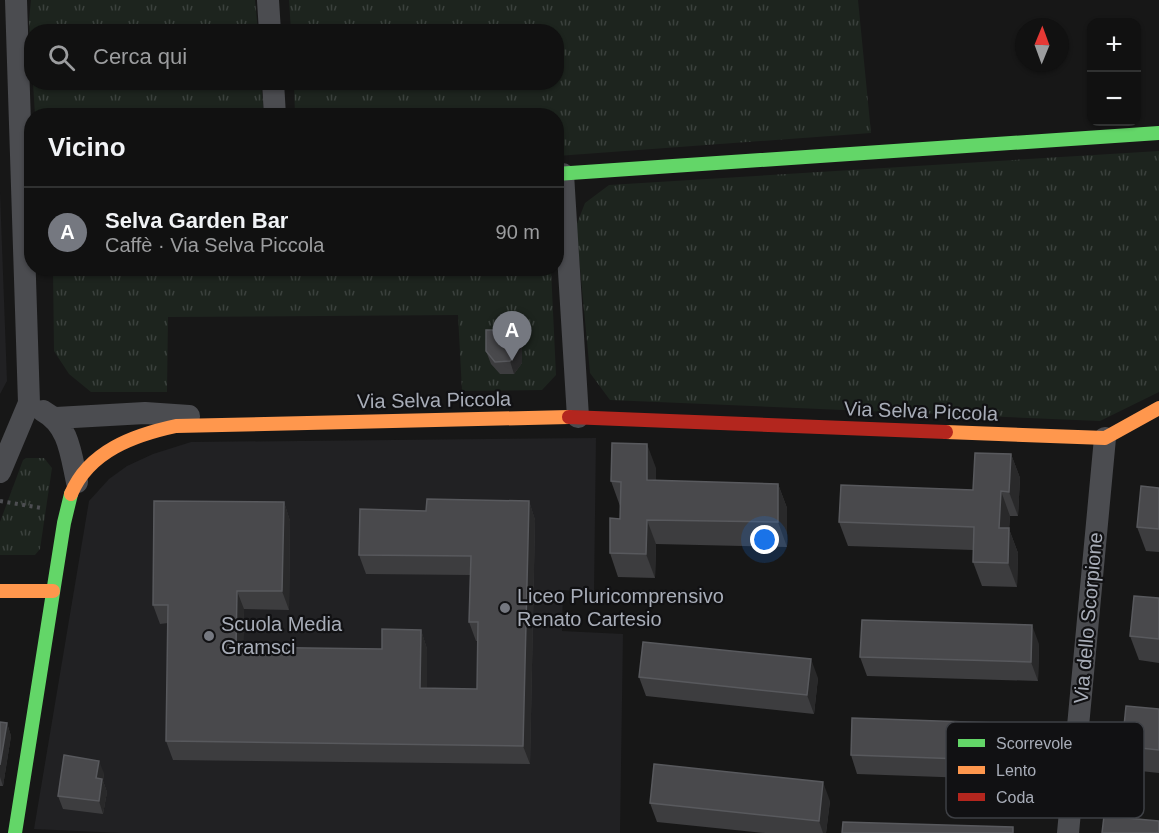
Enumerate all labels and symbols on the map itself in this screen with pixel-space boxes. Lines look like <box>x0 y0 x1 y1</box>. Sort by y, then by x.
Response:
north arrow <box>1015 18 1069 72</box>
pin: A <box>492 312 532 361</box>
street label: Via Selva Piccola <box>357 388 512 412</box>
street label: Via Selva Piccola <box>844 397 999 425</box>
your location <box>750 525 779 554</box>
street label: Via dello Scorpione <box>1070 531 1106 705</box>
place label: Liceo Pluricomprensivo Renato Cartesio <box>517 585 724 630</box>
marker: Liceo Pluricomprensivo Renato Cartesio <box>498 601 512 615</box>
place label: Scuola Media Gramsci <box>221 613 343 658</box>
marker: Scuola Media Gramsci <box>202 629 216 643</box>
legend <box>946 722 1144 818</box>
text: Scorrevole <box>996 735 1073 752</box>
text: Lento <box>996 762 1036 779</box>
text: Coda <box>996 789 1034 806</box>

